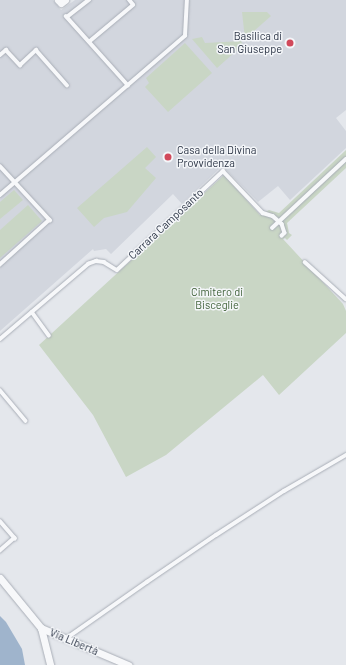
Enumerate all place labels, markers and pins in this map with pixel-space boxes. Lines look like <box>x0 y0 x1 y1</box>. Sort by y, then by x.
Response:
place label: Basilica di San Giuseppe <box>217 30 282 56</box>
marker: Basilica di San Giuseppe <box>285 38 295 48</box>
place label: Casa della Divina Provvidenza <box>177 144 256 170</box>
marker: Casa della Divina Provvidenza <box>162 151 174 163</box>

